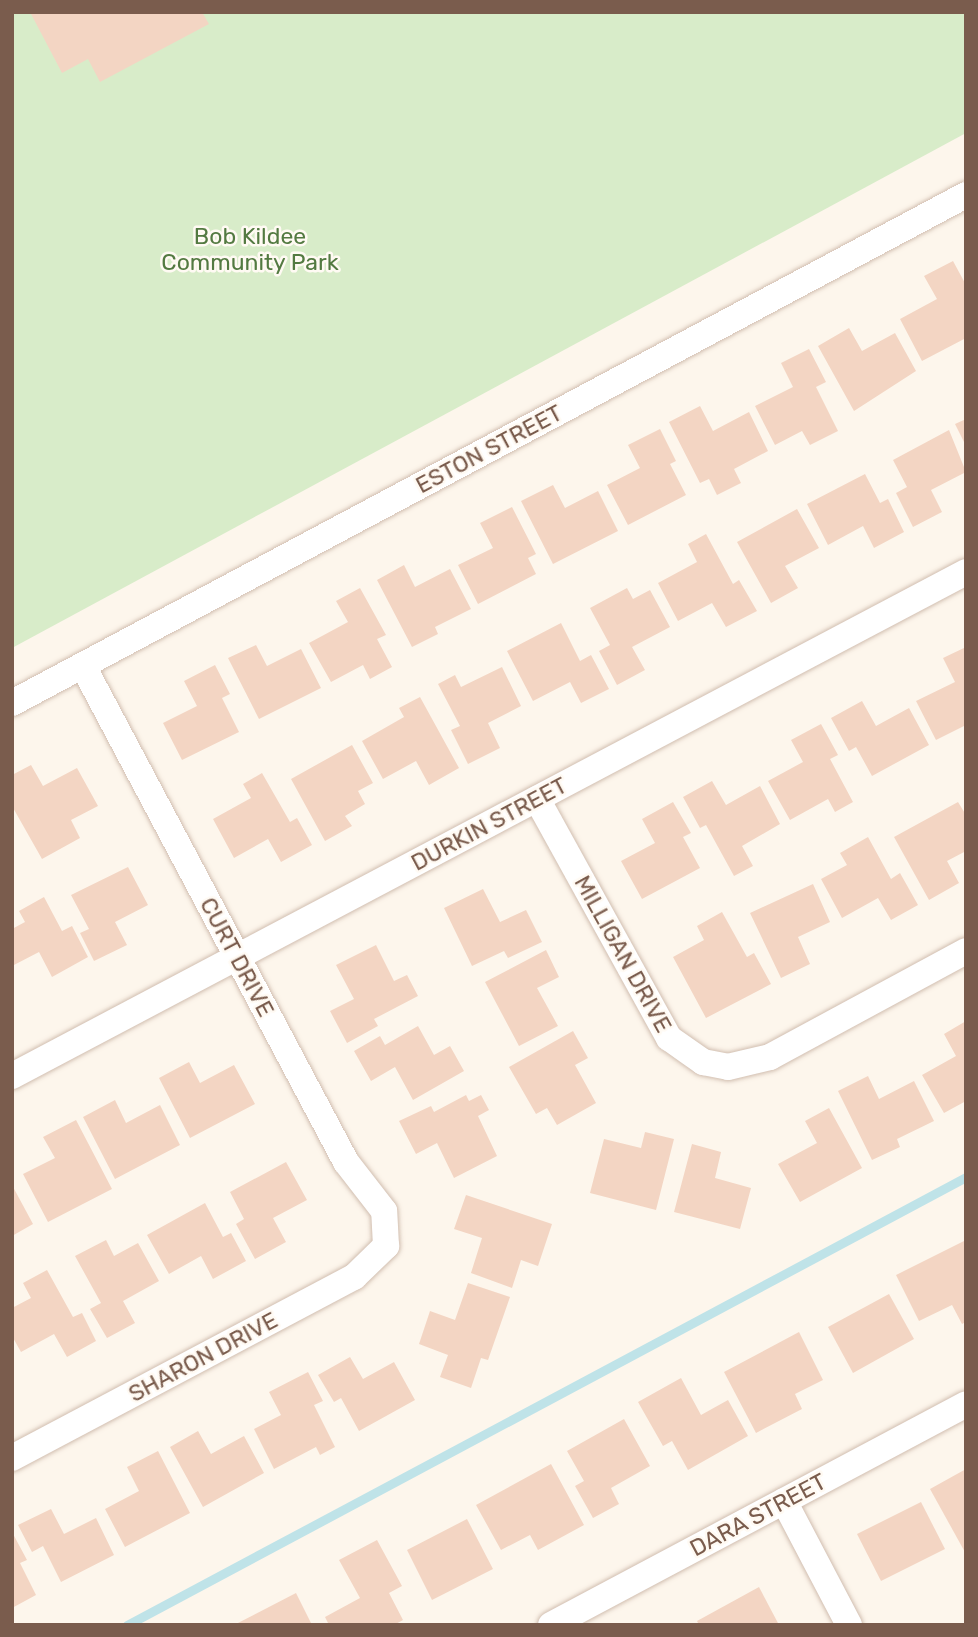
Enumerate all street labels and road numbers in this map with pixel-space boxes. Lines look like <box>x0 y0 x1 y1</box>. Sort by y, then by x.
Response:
street label: ESTON STREET <box>411 399 567 499</box>
street label: DURKIN STREET <box>406 771 572 877</box>
street label: MILLIGAN DRIVE <box>568 871 678 1037</box>
street label: CURT DRIVE <box>194 892 280 1022</box>
street label: SHARON DRIVE <box>124 1306 282 1408</box>
street label: DARA STREET <box>685 1467 831 1563</box>

